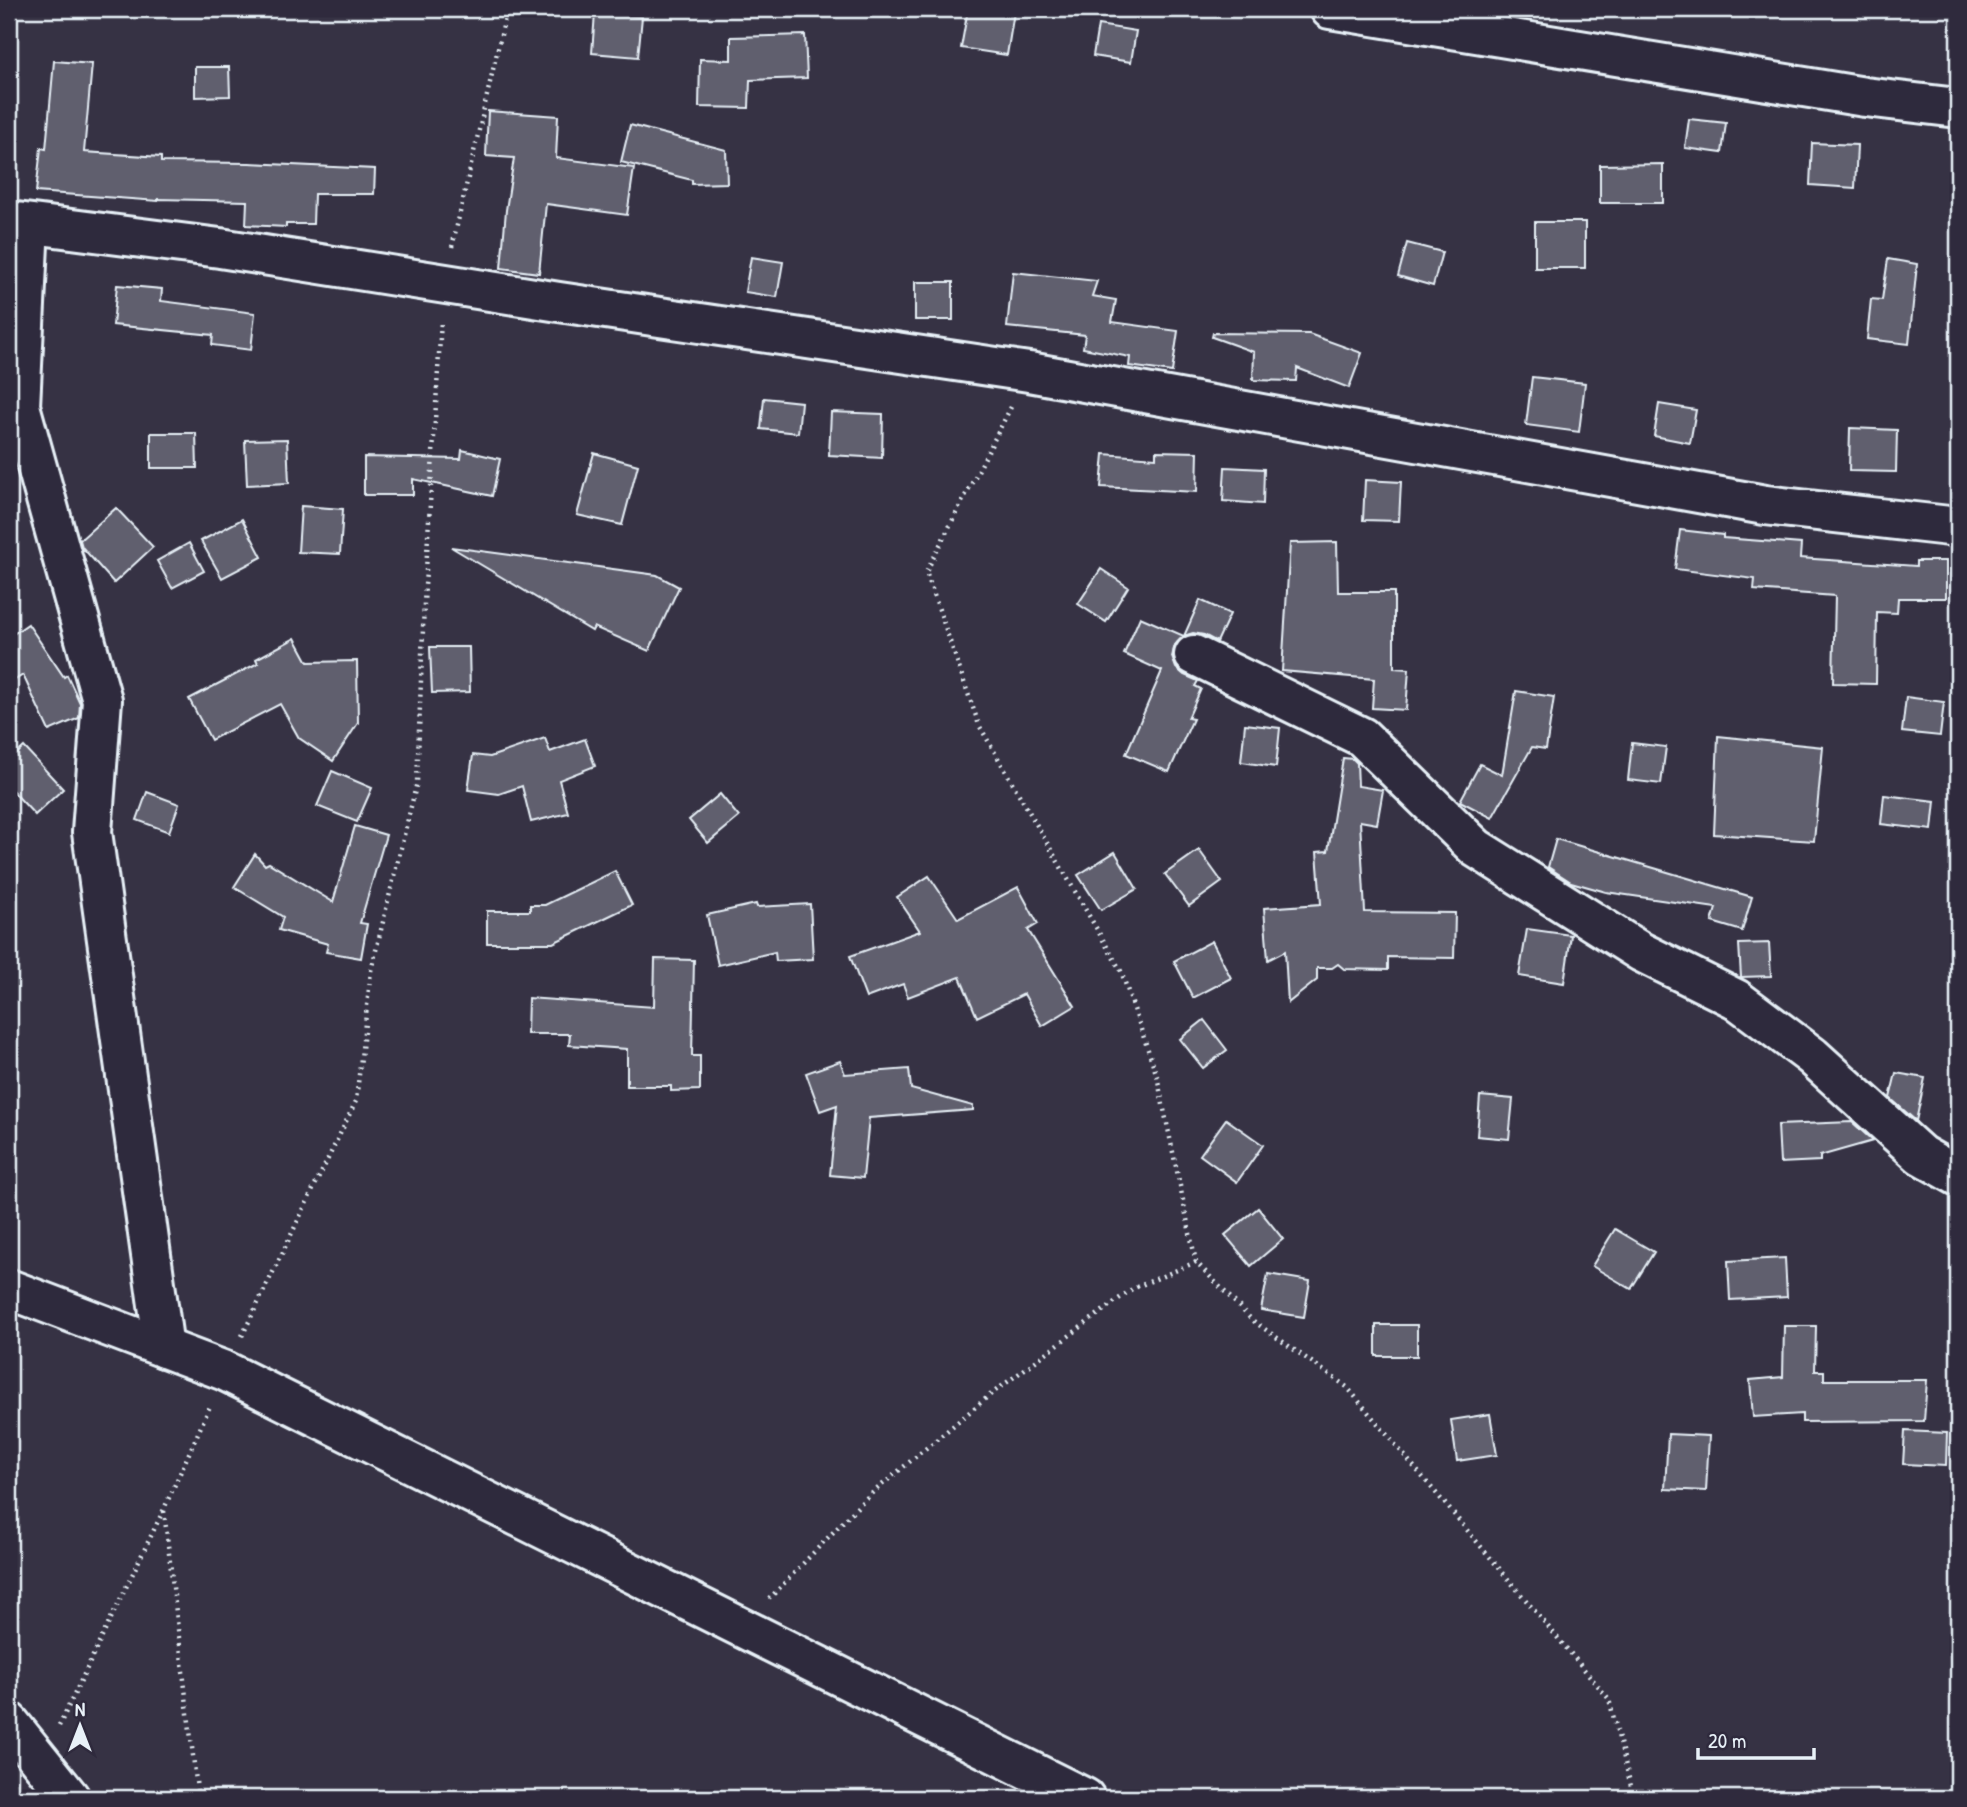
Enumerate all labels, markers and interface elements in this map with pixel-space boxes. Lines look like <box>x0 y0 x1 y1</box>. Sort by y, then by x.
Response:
north arrow <box>46 1692 116 1762</box>
text: N <box>75 1696 85 1722</box>
scale bar <box>1698 1716 1813 1760</box>
text: 20 m <box>1708 1726 1746 1755</box>

